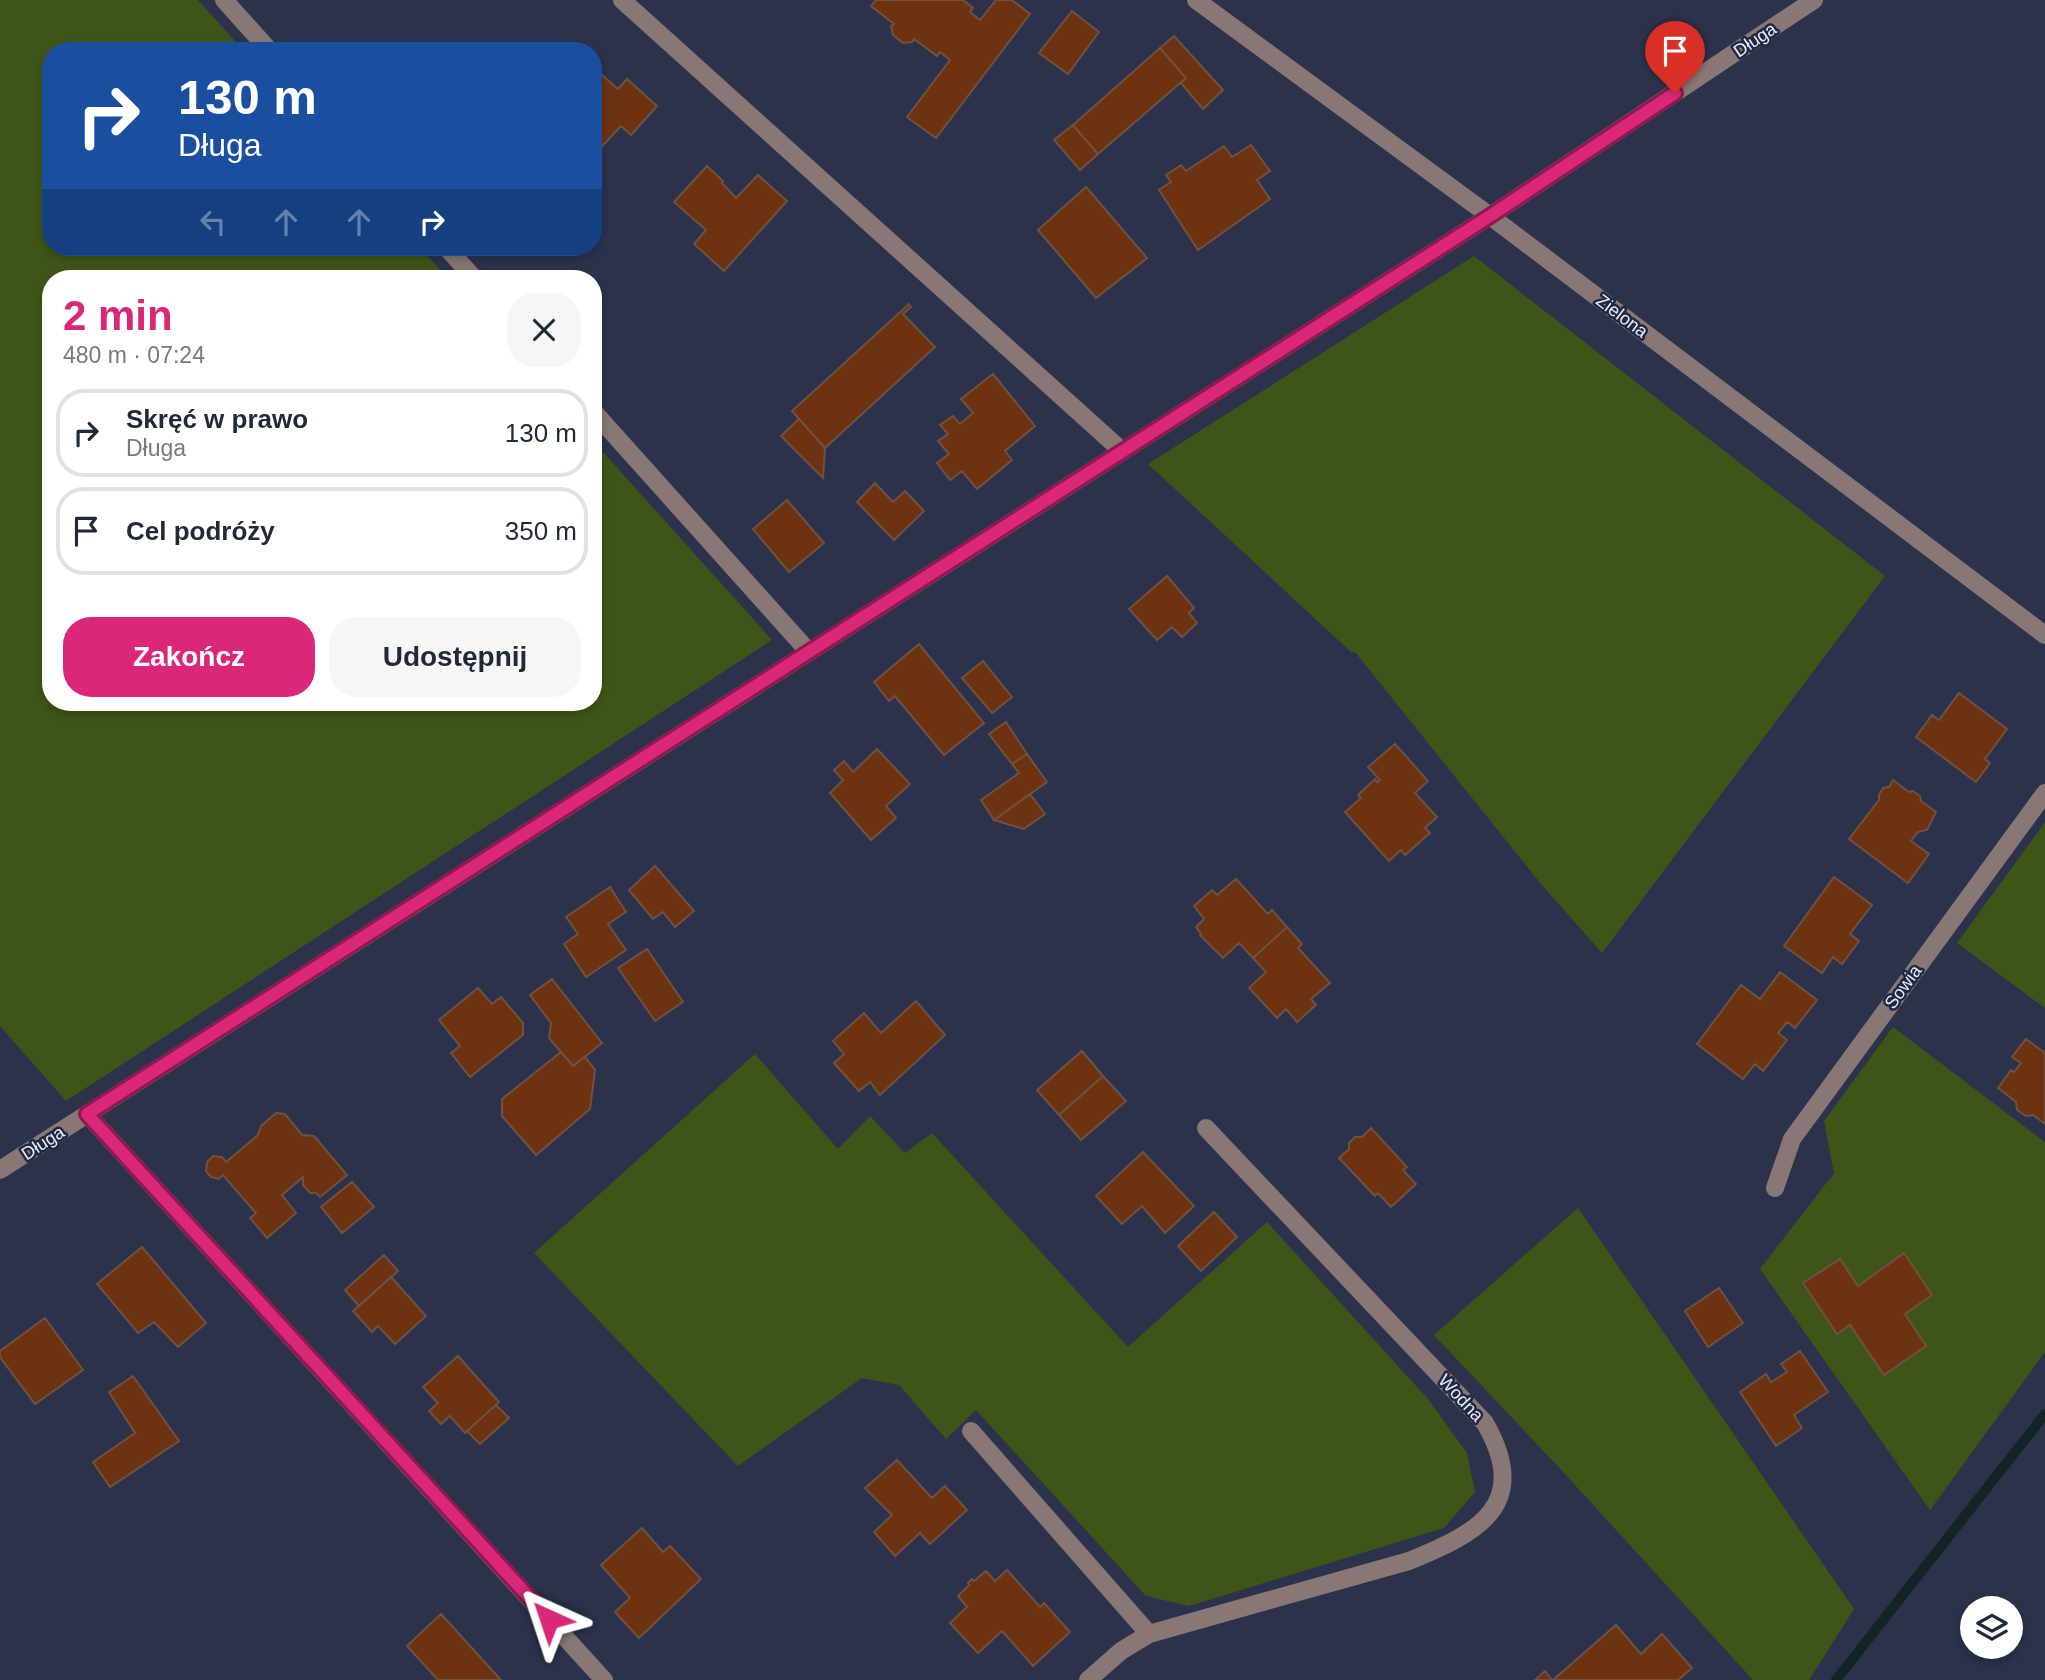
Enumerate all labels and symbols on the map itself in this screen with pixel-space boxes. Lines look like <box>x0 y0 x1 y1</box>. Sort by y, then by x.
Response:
street label: Długa <box>1730 18 1781 61</box>
pin <box>1645 21 1705 93</box>
street label: Zielona <box>1592 290 1652 342</box>
street label: Sowia <box>1880 960 1926 1013</box>
street label: Długa <box>18 1121 69 1164</box>
street label: Wodna <box>1434 1370 1488 1426</box>
position arrow <box>512 1582 586 1656</box>

